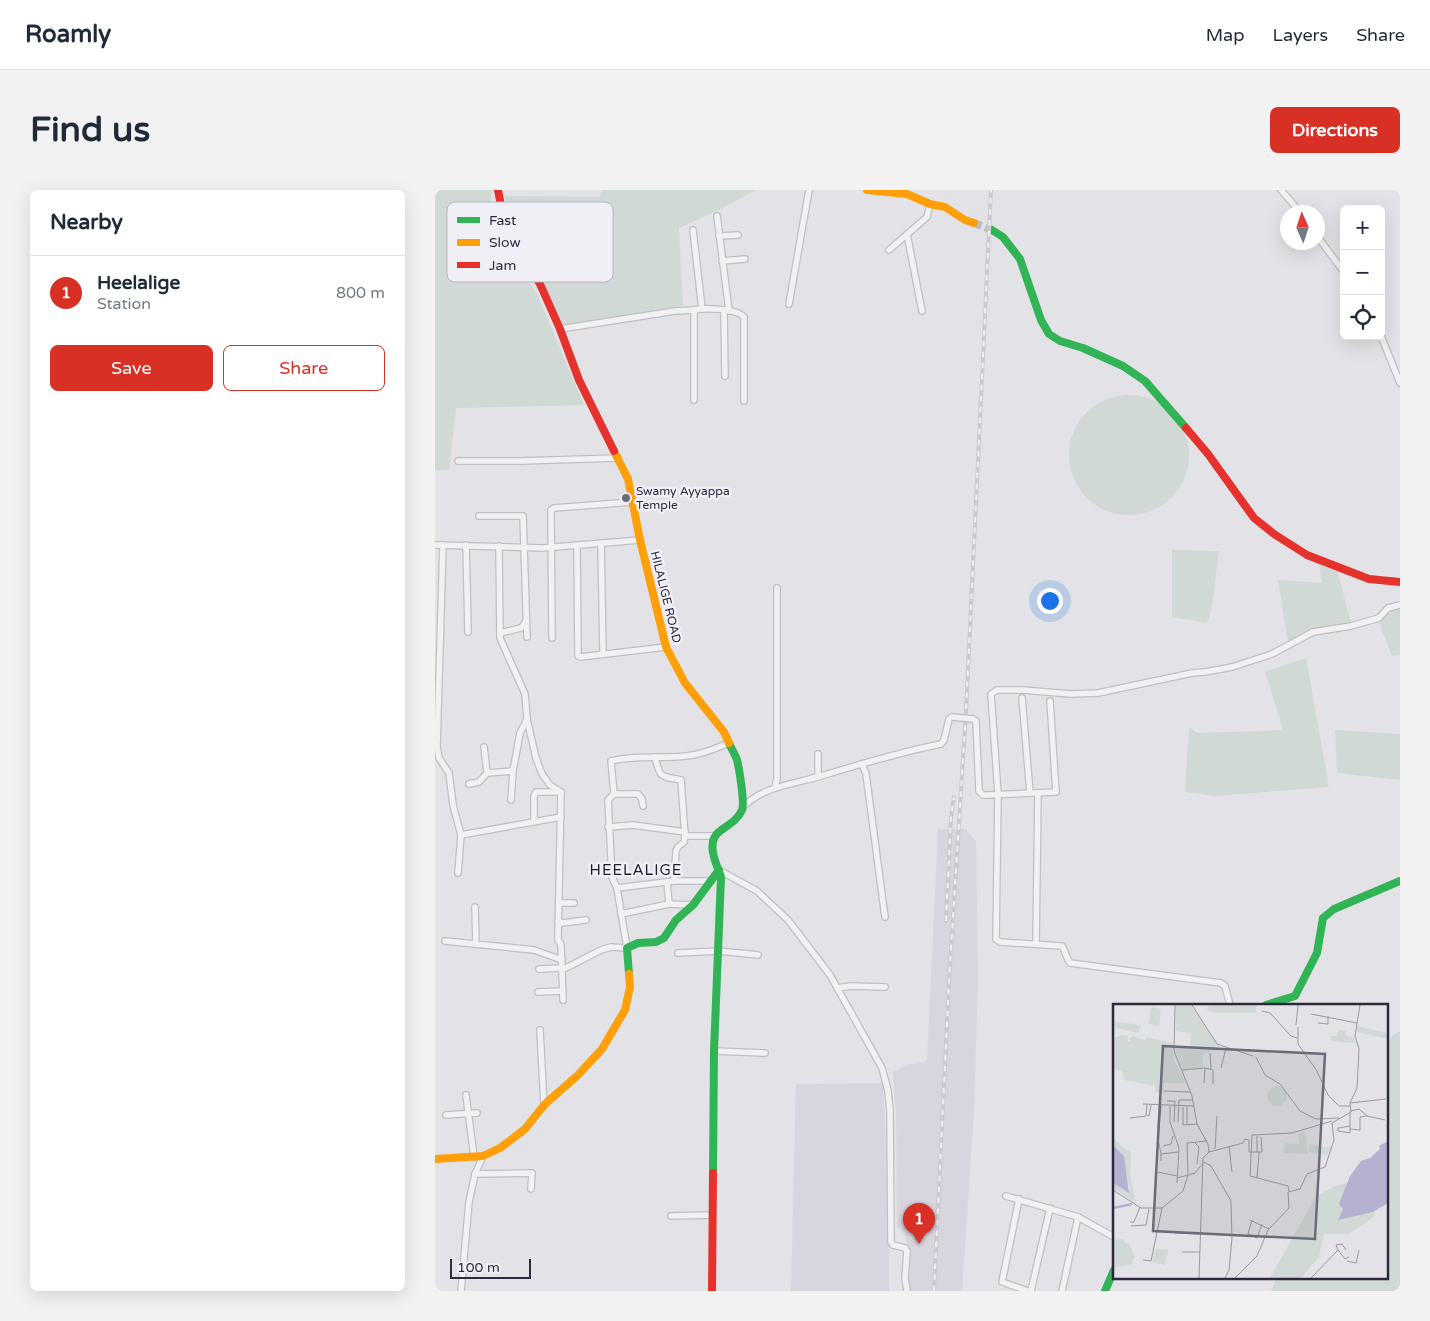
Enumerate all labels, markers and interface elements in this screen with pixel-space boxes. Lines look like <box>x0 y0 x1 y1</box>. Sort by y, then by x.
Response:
text: Roamly <box>25 20 111 49</box>
text: Map <box>1206 24 1245 46</box>
text: Layers <box>1273 24 1328 46</box>
text: Share <box>1356 24 1405 46</box>
button: Directions <box>1270 107 1400 153</box>
text: Find us <box>30 109 150 151</box>
legend <box>447 202 613 282</box>
north arrow <box>1280 205 1325 250</box>
map controls <box>1340 205 1385 340</box>
button: + <box>1340 205 1385 250</box>
text: Nearby <box>50 210 123 235</box>
text: Fast <box>489 212 517 229</box>
text: Slow <box>489 234 521 251</box>
button: − <box>1340 250 1385 295</box>
text: Jam <box>489 257 516 274</box>
text: Heelalige <box>97 272 180 294</box>
text: 1 <box>61 283 71 303</box>
text: 800 m <box>336 283 385 303</box>
text: Station <box>97 294 151 314</box>
button: locate <box>1340 295 1385 340</box>
button: Save <box>50 345 213 391</box>
button: Share <box>223 345 385 391</box>
place label: Swamy Ayyappa Temple <box>636 484 730 512</box>
marker: Swamy Ayyappa Temple <box>620 492 632 504</box>
street label: HILALIGE ROAD <box>648 550 684 644</box>
your location <box>1037 588 1063 614</box>
district label: HEELALIGE <box>590 861 682 879</box>
inset map <box>1113 1004 1387 1278</box>
pin: 1 <box>903 1203 935 1244</box>
scale bar <box>450 1256 531 1279</box>
text: 100 m <box>457 1259 500 1276</box>

